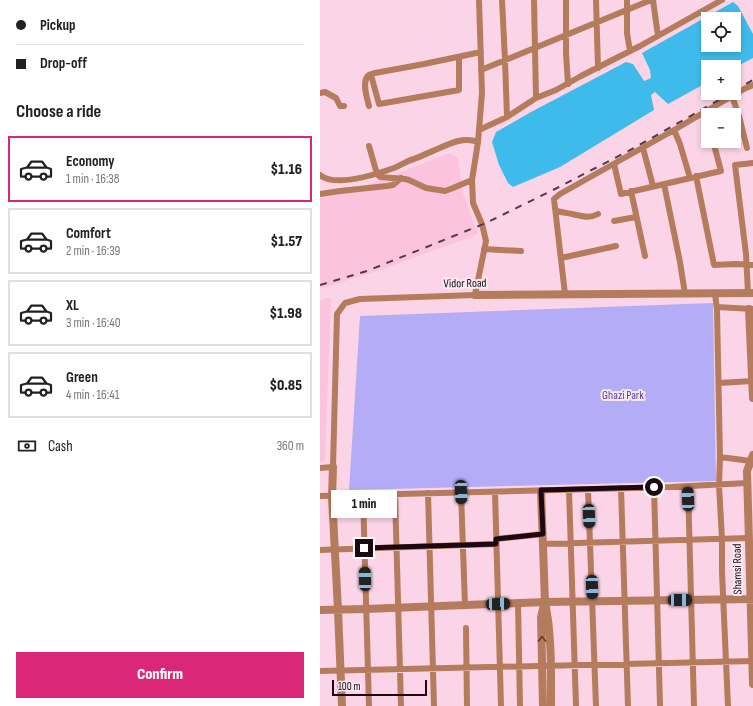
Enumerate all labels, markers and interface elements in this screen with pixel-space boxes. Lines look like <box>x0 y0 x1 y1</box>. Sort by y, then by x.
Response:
map controls <box>701 12 741 148</box>
button: locate <box>701 12 741 52</box>
text: Pickup <box>40 16 76 35</box>
text: Drop-off <box>40 54 87 73</box>
button: + <box>701 60 741 100</box>
text: Choose a ride <box>16 101 101 122</box>
button: − <box>701 108 741 148</box>
icon: car <box>18 151 54 187</box>
text: Economy <box>66 152 115 171</box>
text: $1.16 <box>271 160 302 179</box>
text: 1 min · 16:38 <box>66 171 120 187</box>
icon: car <box>18 223 54 259</box>
text: Comfort <box>66 224 111 243</box>
text: $1.57 <box>270 232 302 251</box>
text: 2 min · 16:39 <box>66 243 120 259</box>
street label: Vidor Road <box>443 276 487 291</box>
icon: car <box>18 295 54 331</box>
text: XL <box>66 296 79 315</box>
text: $1.98 <box>270 304 302 323</box>
text: 3 min · 16:40 <box>66 315 121 331</box>
icon: car <box>18 367 54 403</box>
text: Green <box>66 368 98 387</box>
text: $0.85 <box>269 376 302 395</box>
text: 4 min · 16:41 <box>66 387 119 403</box>
park label: Ghazi Park <box>602 388 644 403</box>
icon: cash <box>16 435 38 457</box>
text: Cash <box>48 437 73 456</box>
text: 360 m <box>277 438 304 454</box>
route start <box>645 478 663 496</box>
car <box>455 480 467 504</box>
car <box>682 487 694 511</box>
callout: 1 min <box>331 490 397 518</box>
text: 1 min <box>352 496 376 512</box>
car <box>583 504 595 528</box>
route end <box>355 539 373 557</box>
street label: Shamsi Road <box>730 543 745 595</box>
car <box>359 567 371 591</box>
car <box>586 575 598 599</box>
car <box>668 594 692 606</box>
car <box>486 598 510 610</box>
one-way arrow <box>538 636 546 642</box>
button: Confirm <box>16 652 304 698</box>
scale bar <box>332 678 427 697</box>
text: 100 m <box>338 680 360 693</box>

